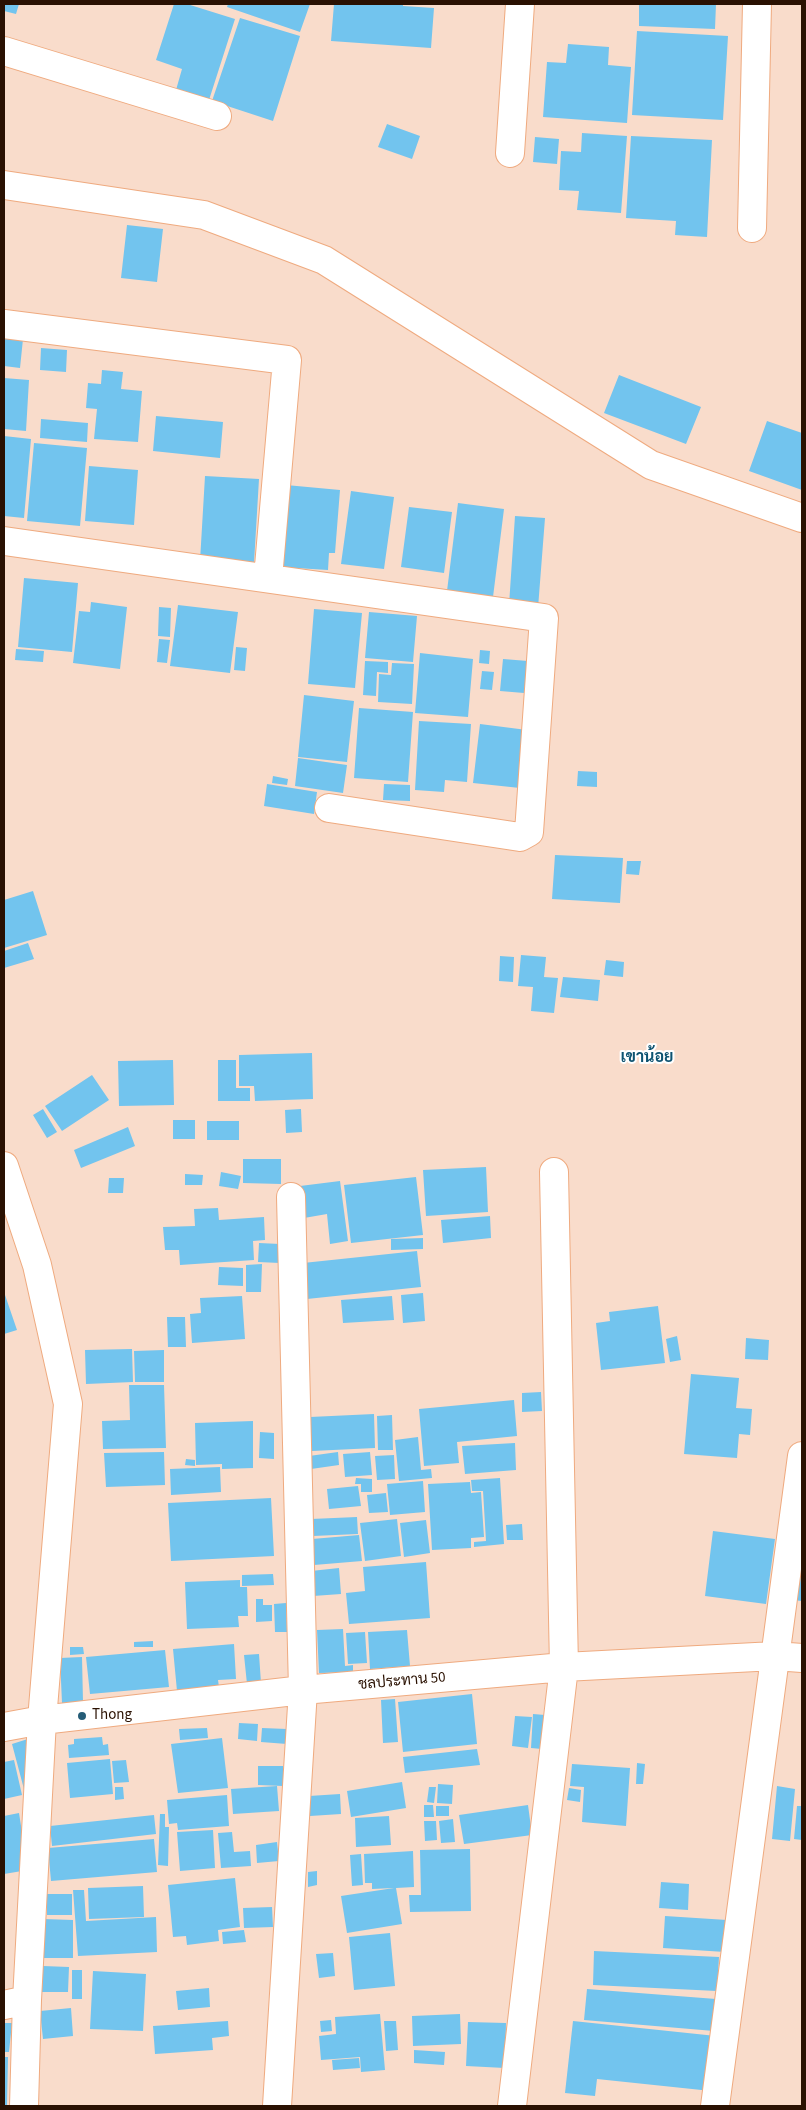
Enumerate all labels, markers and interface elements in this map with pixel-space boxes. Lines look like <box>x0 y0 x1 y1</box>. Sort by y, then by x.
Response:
district label: เขาน้อย <box>621 1048 673 1068</box>
street label: ชลประทาน 50 <box>358 1669 446 1695</box>
place label: Thong <box>92 1707 132 1725</box>
marker: Thong <box>76 1710 88 1722</box>

